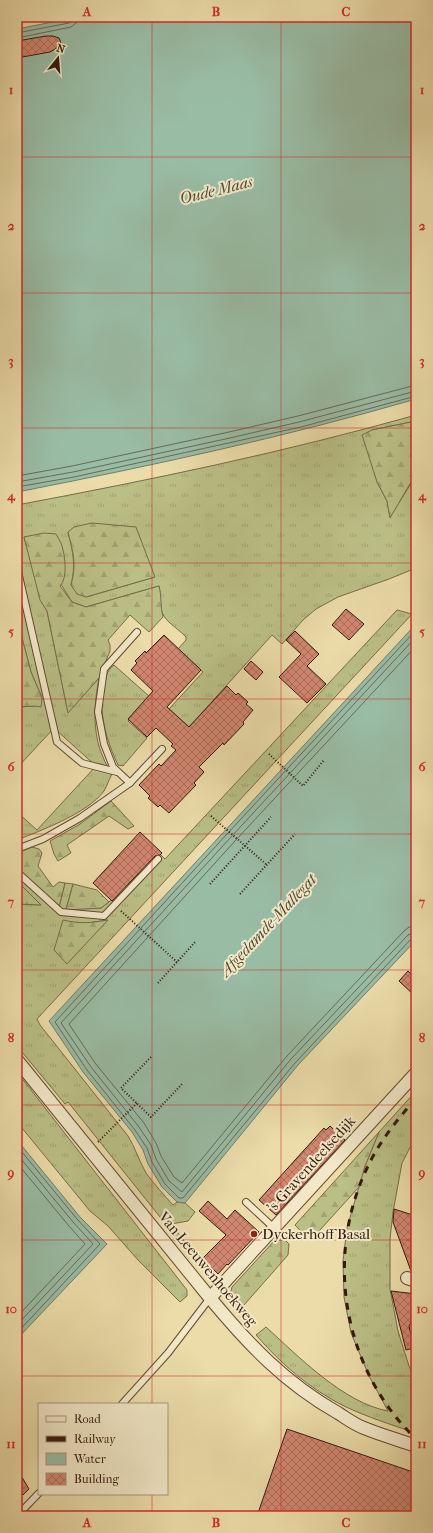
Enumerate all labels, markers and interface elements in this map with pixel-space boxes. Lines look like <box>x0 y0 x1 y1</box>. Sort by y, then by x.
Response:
text: A <box>82 4 92 19</box>
text: B <box>212 4 221 19</box>
text: C <box>342 4 351 19</box>
north arrow <box>38 38 78 78</box>
text: N <box>55 41 67 57</box>
text: 1 <box>9 82 14 97</box>
text: 1 <box>420 82 425 97</box>
water label: Oude Maas <box>178 171 256 208</box>
text: 2 <box>8 218 15 233</box>
text: 2 <box>419 218 426 233</box>
text: 3 <box>8 353 14 369</box>
text: 3 <box>419 353 425 369</box>
text: 4 <box>6 488 16 504</box>
text: 4 <box>417 488 427 504</box>
text: 5 <box>8 624 14 639</box>
text: 5 <box>419 624 425 639</box>
text: 6 <box>7 759 15 774</box>
text: 6 <box>418 759 426 774</box>
water label: Afgedamde-Mallegat <box>214 869 321 981</box>
text: 7 <box>7 894 15 909</box>
text: 7 <box>418 894 426 909</box>
text: 8 <box>8 1030 15 1045</box>
text: 8 <box>419 1030 426 1045</box>
street label: 's-Gravendeelsedijk <box>263 1112 359 1216</box>
text: 9 <box>7 1165 15 1181</box>
text: 9 <box>418 1165 426 1181</box>
street label: Van Leeuwenhoekweg <box>154 1207 262 1331</box>
place label: Dyckerhoff Basal <box>262 1225 370 1243</box>
marker: Dyckerhoff Basal <box>249 1229 259 1239</box>
text: 10 <box>5 1301 17 1316</box>
text: 10 <box>416 1301 428 1316</box>
legend <box>38 1403 168 1495</box>
text: Road <box>74 1412 101 1426</box>
text: Railway <box>74 1432 116 1446</box>
text: 11 <box>6 1436 16 1451</box>
text: 11 <box>417 1436 427 1451</box>
text: Water <box>73 1452 107 1466</box>
text: Building <box>74 1472 119 1486</box>
text: A <box>82 1515 92 1530</box>
text: B <box>212 1515 221 1530</box>
text: C <box>342 1515 351 1530</box>

